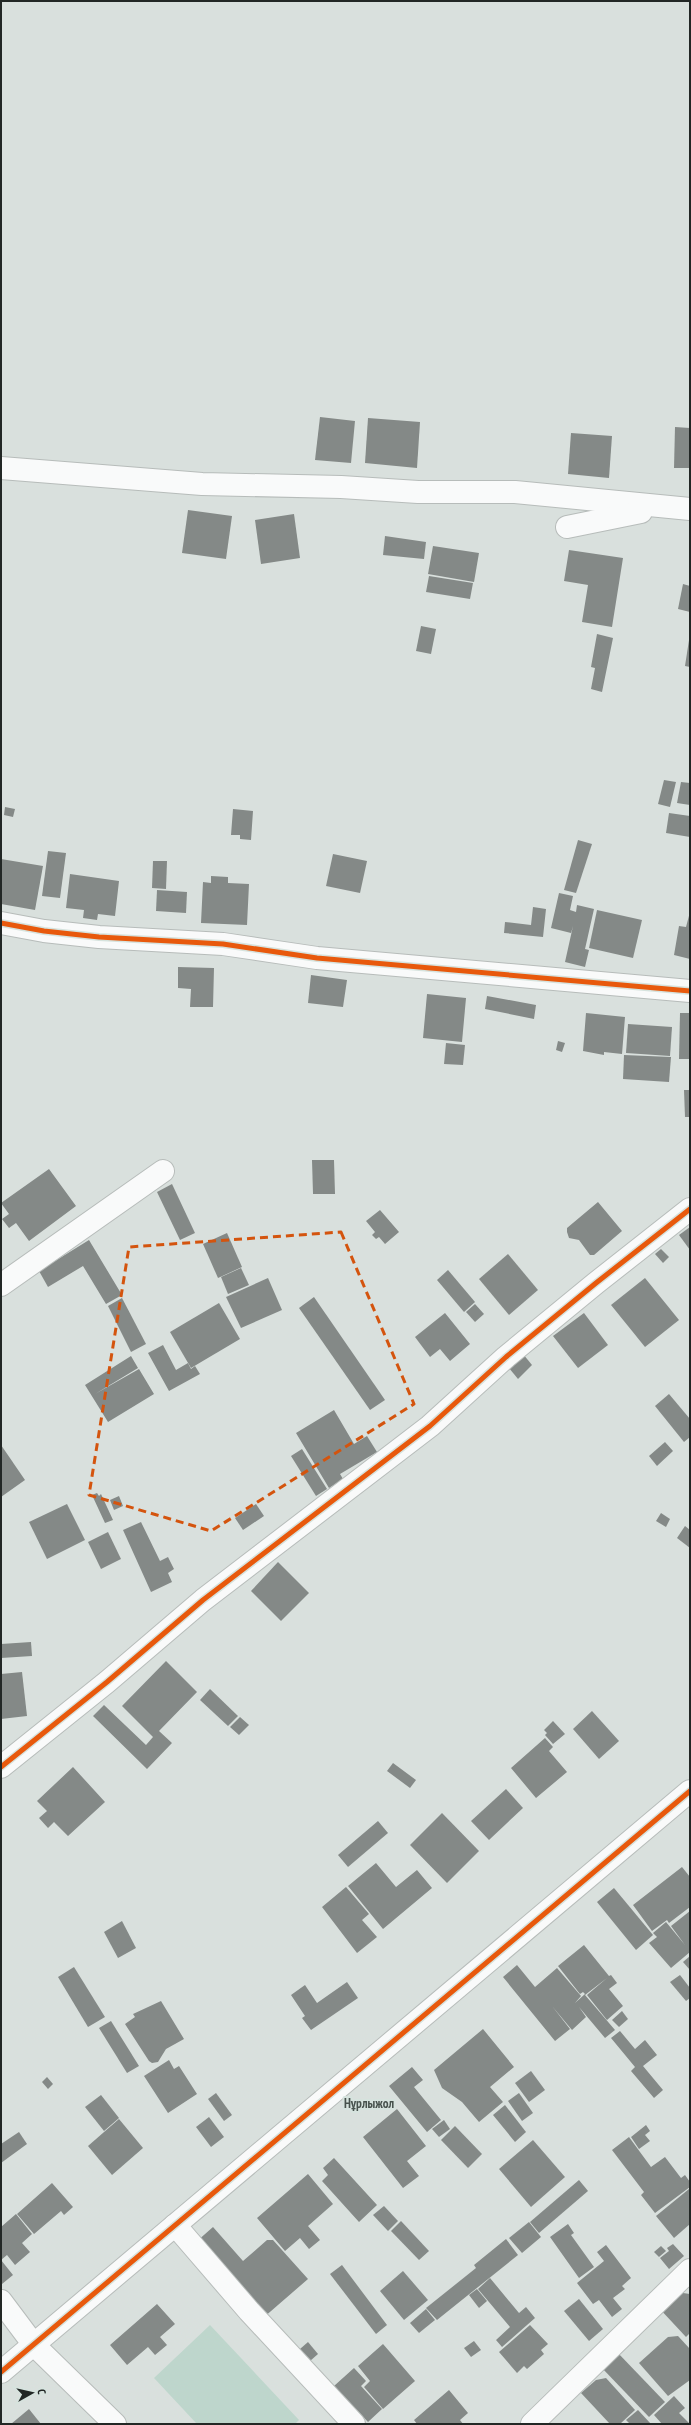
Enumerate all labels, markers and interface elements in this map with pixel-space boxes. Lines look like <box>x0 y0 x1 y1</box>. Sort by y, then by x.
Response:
district label: Нұрлыжол <box>344 2095 394 2112</box>
north arrow <box>12 2373 52 2413</box>
text: С <box>35 2388 49 2395</box>

